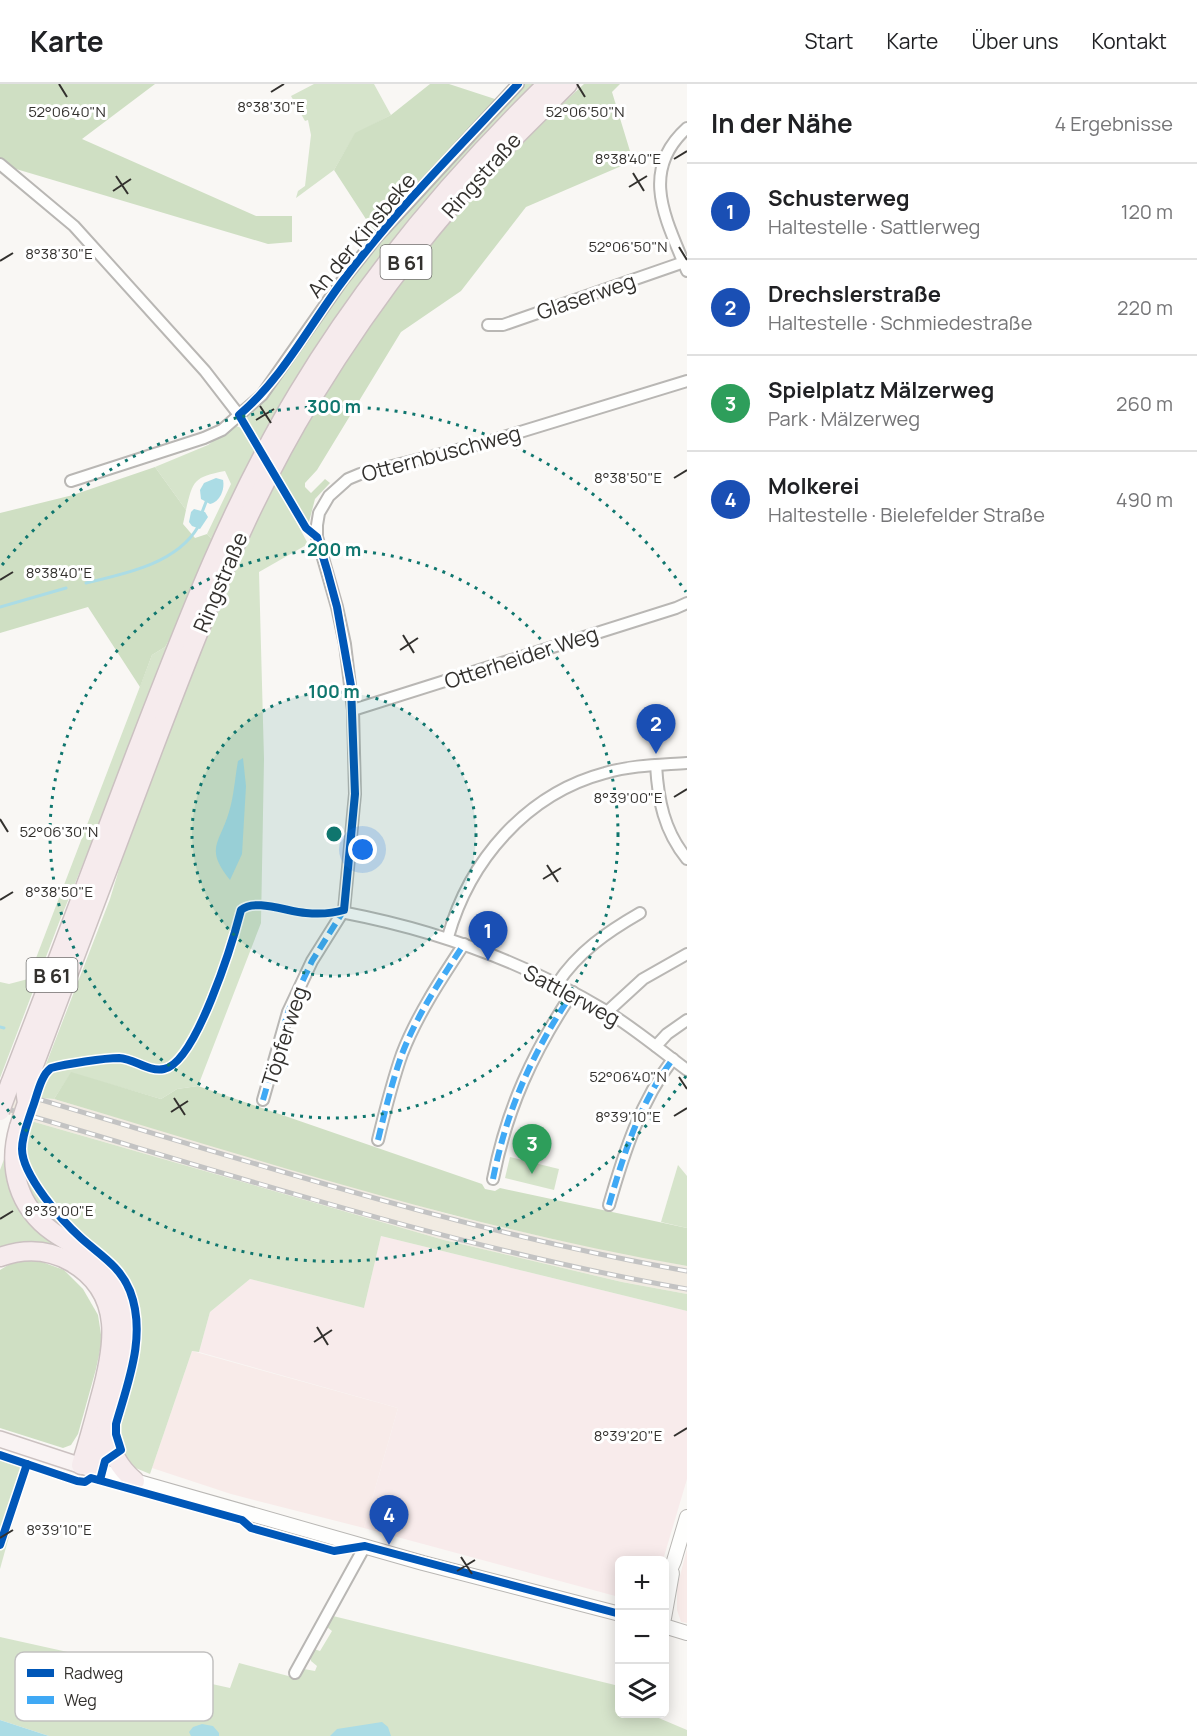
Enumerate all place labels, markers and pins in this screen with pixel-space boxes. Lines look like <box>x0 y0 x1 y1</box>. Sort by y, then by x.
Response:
pin: 2 <box>636 704 676 754</box>
centre of rings <box>324 824 344 844</box>
pin: 1 <box>468 912 508 961</box>
pin: 3 <box>512 1124 552 1174</box>
pin: 4 <box>370 1496 408 1545</box>

